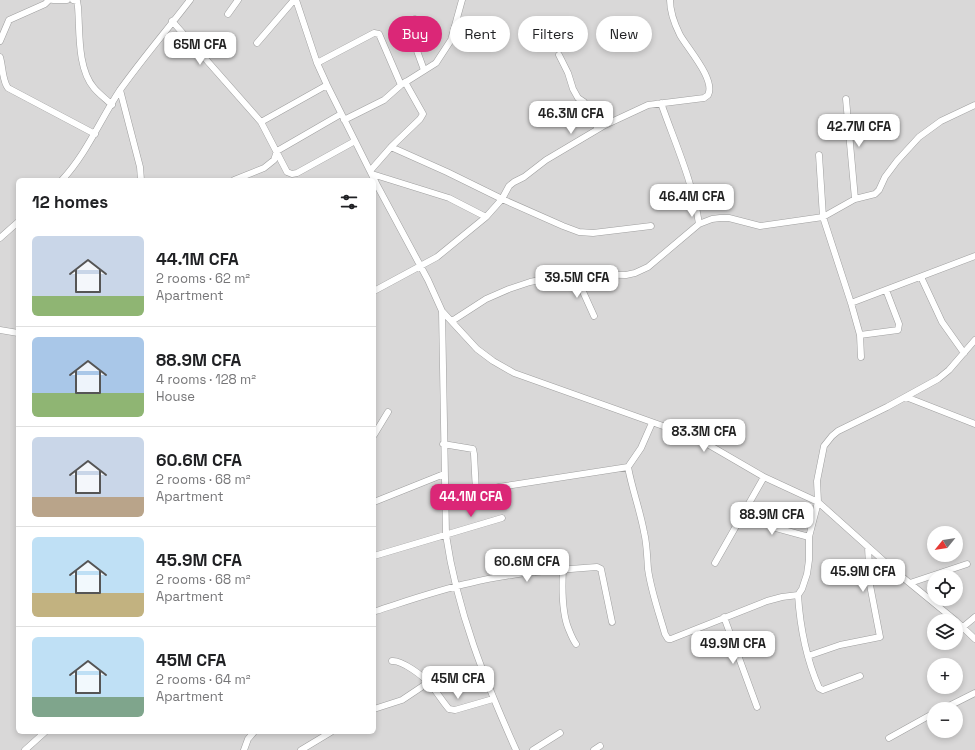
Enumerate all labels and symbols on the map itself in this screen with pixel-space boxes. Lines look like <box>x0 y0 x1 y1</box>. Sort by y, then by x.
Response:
pin: 65M CFA <box>163 32 237 66</box>
pin: 46.3M CFA <box>525 101 617 135</box>
pin: 42.7M CFA <box>813 114 905 148</box>
pin: 46.4M CFA <box>646 184 738 218</box>
pin: 39.5M CFA <box>531 265 623 299</box>
pin: 83.3M CFA <box>658 419 750 453</box>
pin: 44.1M CFA <box>425 484 517 518</box>
pin: 88.9M CFA <box>726 502 818 536</box>
north arrow <box>927 526 963 562</box>
pin: 60.6M CFA <box>481 549 573 583</box>
pin: 45.9M CFA <box>817 559 909 593</box>
pin: 49.9M CFA <box>687 631 779 665</box>
pin: 45M CFA <box>421 666 495 700</box>

